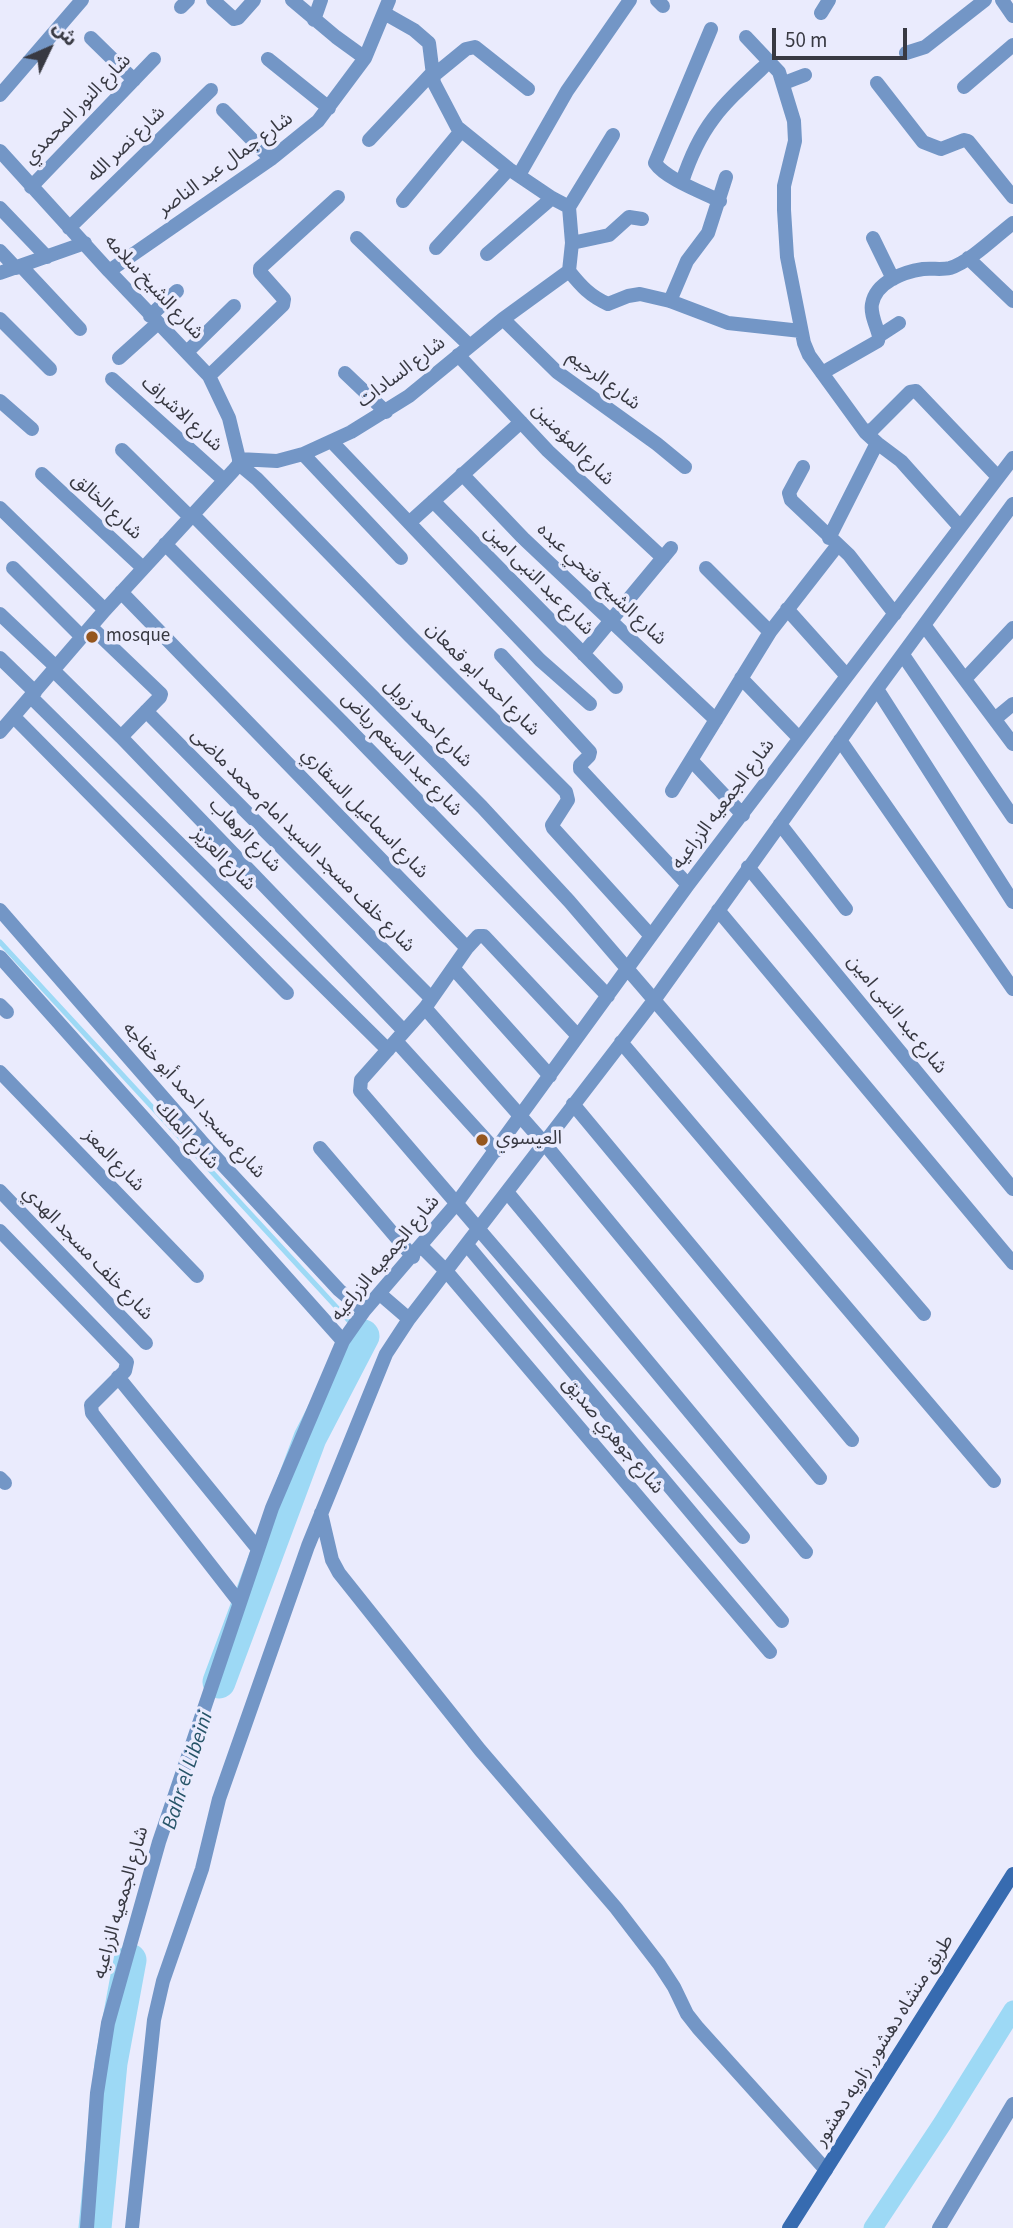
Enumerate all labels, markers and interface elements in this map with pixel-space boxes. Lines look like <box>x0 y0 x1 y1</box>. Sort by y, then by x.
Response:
north arrow <box>14 14 84 84</box>
scale bar <box>775 14 910 58</box>
text: ش <box>46 15 83 53</box>
text: 50 m <box>785 25 827 55</box>
street label: شارع النور المحمدي <box>20 50 136 170</box>
street label: شارع نصر الله <box>83 102 171 188</box>
street label: شارع جمال عبد الناصر <box>154 108 298 222</box>
street label: شارع الشيخ سلامه <box>99 231 207 345</box>
street label: شارع السادات <box>353 332 451 414</box>
street label: شارع الرحيم <box>562 346 644 416</box>
street label: شارع الاشراف <box>136 373 226 457</box>
street label: شارع المؤمنين <box>526 399 618 491</box>
street label: شارع الخالق <box>66 469 146 545</box>
street label: شارع الشيخ فتحي عبده <box>531 519 671 651</box>
street label: شارع عبد النبى امين <box>478 521 598 641</box>
street label: شارع احمد ابو قمعان <box>420 618 544 742</box>
place label: mosque <box>106 626 170 648</box>
marker: mosque <box>84 629 100 645</box>
street label: شارع احمد زويل <box>378 675 476 773</box>
street label: شارع عبد المنعم رياض <box>336 688 466 822</box>
street label: شارع خلف مسجد السيد امام محمد ماضى <box>185 724 419 958</box>
street label: شارع الجمعيه الزراعيه <box>668 735 780 875</box>
street label: شارع اسماعيل السقاري <box>296 744 432 884</box>
street label: شارع الوهاب <box>203 794 285 878</box>
street label: شارع العزيز <box>187 824 259 896</box>
street label: شارع عبد النبى امين <box>841 951 951 1079</box>
street label: شارع مسجد احمد أبو خفاجه <box>117 1018 269 1184</box>
street label: شارع الملك <box>149 1097 223 1175</box>
street label: شارع المعز <box>77 1125 149 1197</box>
place label: العيسوي <box>496 1129 562 1151</box>
marker: العيسوي <box>474 1132 490 1148</box>
street label: شارع خلف مسجد الهدي <box>17 1182 157 1326</box>
street label: شارع الجمعيه الزراعيه <box>327 1191 445 1327</box>
street label: شارع جوهري صديق <box>556 1373 668 1499</box>
water label: Bahr el Libeini <box>158 1709 220 1833</box>
street label: شارع الجمعيه الزراعيه <box>89 1824 155 1982</box>
street label: طريق منشاه دهشور, زاويه دهشور <box>810 1931 960 2151</box>

